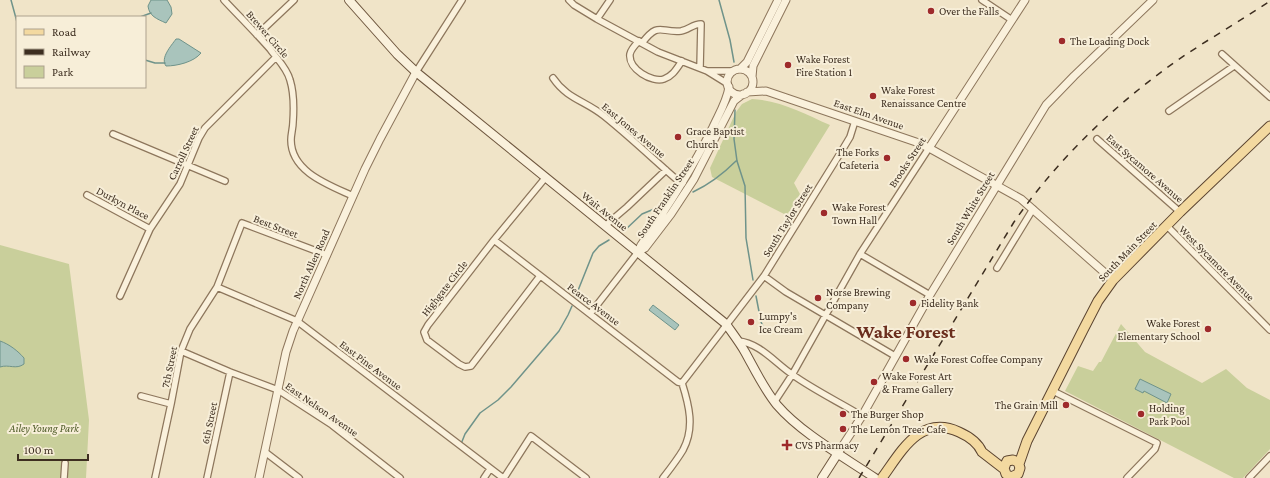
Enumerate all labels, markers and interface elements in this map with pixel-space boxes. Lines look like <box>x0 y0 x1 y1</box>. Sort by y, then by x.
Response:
place label: Over the Falls <box>939 5 999 17</box>
marker: Over the Falls <box>926 6 936 16</box>
street label: Brewer Circle <box>244 8 292 60</box>
legend <box>16 16 146 88</box>
text: Road <box>52 25 77 39</box>
place label: The Loading Dock <box>1070 35 1150 48</box>
marker: The Loading Dock <box>1057 36 1067 46</box>
text: Railway <box>52 45 91 59</box>
place label: Wake Forest Fire Station 1 <box>796 53 853 78</box>
marker: Wake Forest Fire Station 1 <box>783 60 793 70</box>
text: Park <box>52 65 74 79</box>
place label: Wake Forest Renaissance Centre <box>881 84 966 109</box>
marker: Wake Forest Renaissance Centre <box>868 91 878 101</box>
street label: East Elm Avenue <box>832 96 906 132</box>
street label: East Jones Avenue <box>599 100 668 161</box>
street label: Carroll Street <box>165 124 201 182</box>
place label: Grace Baptist Church <box>686 125 745 150</box>
street label: East Sycamore Avenue <box>1103 131 1186 206</box>
marker: Grace Baptist Church <box>673 132 683 142</box>
street label: Brooks Street <box>886 134 928 190</box>
place label: The Forks Cafeteria <box>836 146 879 171</box>
marker: The Forks Cafeteria <box>882 153 892 163</box>
street label: South Franklin Street <box>634 156 696 240</box>
street label: South White Street <box>943 169 997 247</box>
street label: South Taylor Street <box>760 181 815 259</box>
street label: Durkyn Place <box>94 184 152 223</box>
street label: Wait Avenue <box>580 189 631 233</box>
place label: Wake Forest Town Hall <box>832 201 886 226</box>
marker: Wake Forest Town Hall <box>819 208 829 218</box>
street label: Best Street <box>252 212 300 240</box>
street label: South Main Street <box>1095 218 1159 284</box>
street label: West Sycamore Avenue <box>1176 223 1257 304</box>
street label: North Allen Road <box>290 227 332 301</box>
street label: Highgate Circle <box>419 258 470 319</box>
street label: Pearce Avenue <box>565 280 623 328</box>
place label: Norse Brewing Company <box>826 286 891 312</box>
marker: Norse Brewing Company <box>813 293 823 303</box>
place label: Fidelity Bank <box>921 297 979 310</box>
marker: Fidelity Bank <box>908 298 918 308</box>
place label: Lumpy's Ice Cream <box>759 310 803 335</box>
marker: Lumpy's Ice Cream <box>746 317 756 327</box>
place label: Wake Forest Elementary School <box>1118 317 1200 343</box>
district label: Wake Forest <box>856 321 956 342</box>
marker: Wake Forest Elementary School <box>1203 324 1213 334</box>
street label: East Pine Avenue <box>338 338 405 392</box>
street label: 7th Street <box>159 345 179 389</box>
place label: Wake Forest Coffee Company <box>914 353 1043 366</box>
marker: Wake Forest Coffee Company <box>901 354 911 364</box>
place label: Wake Forest Art & Frame Gallery <box>882 370 954 396</box>
marker: Wake Forest Art & Frame Gallery <box>869 377 879 387</box>
street label: East Nelson Avenue <box>283 379 361 439</box>
place label: The Grain Mill <box>995 399 1058 411</box>
street label: 6th Street <box>199 400 219 445</box>
marker: The Grain Mill <box>1061 400 1071 410</box>
place label: Holding Park Pool <box>1149 402 1190 427</box>
place label: The Burger Shop <box>851 408 924 421</box>
marker: The Burger Shop <box>838 409 848 419</box>
marker: Holding Park Pool <box>1136 409 1146 419</box>
park label: Ailey Young Park <box>8 422 80 435</box>
place label: The Lemon Tree: Cafe <box>851 423 946 435</box>
marker: The Lemon Tree: Cafe <box>838 424 848 434</box>
scale bar <box>18 436 88 462</box>
place label: CVS Pharmacy <box>795 439 860 452</box>
marker: CVS Pharmacy <box>782 440 792 450</box>
text: 100 m <box>24 443 54 457</box>

